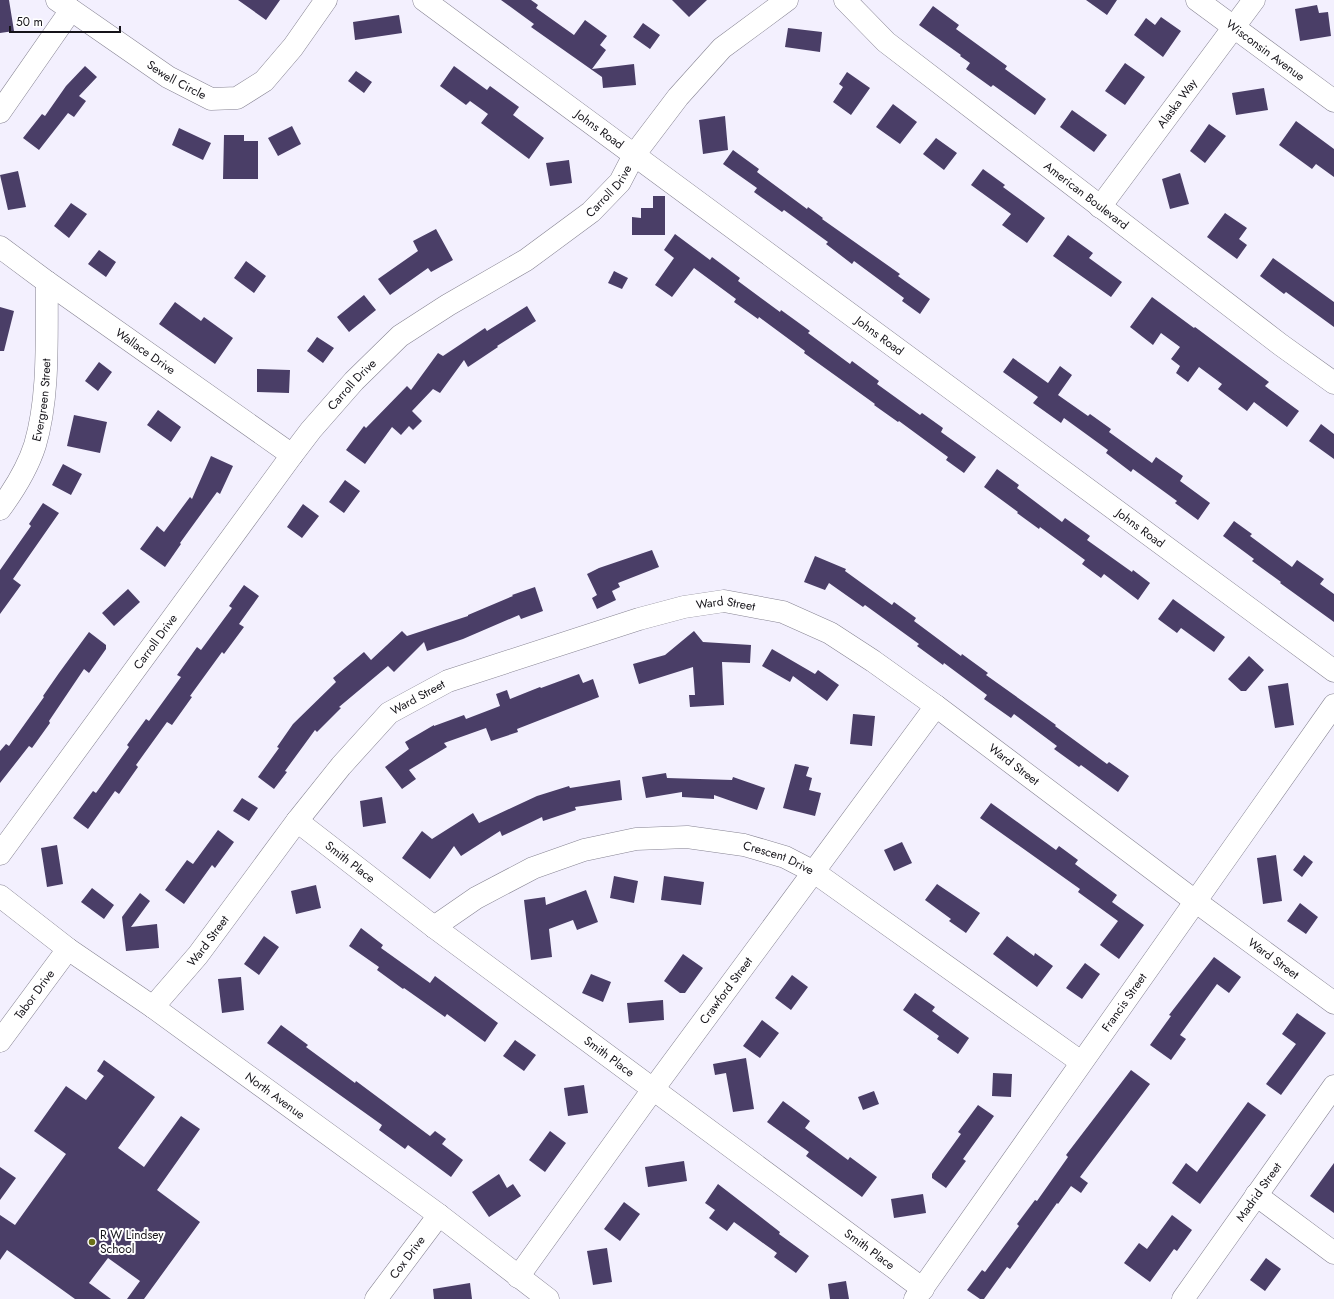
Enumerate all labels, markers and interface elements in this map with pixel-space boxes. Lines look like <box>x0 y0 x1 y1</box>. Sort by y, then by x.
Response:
scale bar <box>10 8 120 34</box>
text: 50 m <box>16 13 43 31</box>
street label: Wisconsin Avenue <box>1222 15 1309 86</box>
street label: Sewell Circle <box>143 56 209 104</box>
street label: Alaska Way <box>1153 74 1202 132</box>
street label: Johns Road <box>570 104 628 153</box>
street label: American Boulevard <box>1040 157 1132 234</box>
street label: Carroll Drive <box>582 162 636 222</box>
street label: Johns Road <box>850 311 908 360</box>
street label: Wallace Drive <box>112 324 179 379</box>
street label: Carroll Drive <box>323 355 380 414</box>
street label: Evergreen Street <box>27 358 55 443</box>
street label: Johns Road <box>1111 503 1168 552</box>
street label: Ward Street <box>695 592 757 616</box>
street label: Carroll Drive <box>129 610 182 673</box>
street label: Ward Street <box>387 675 448 720</box>
street label: Ward Street <box>985 740 1043 790</box>
street label: Crescent Drive <box>741 836 817 879</box>
street label: Smith Place <box>321 837 379 887</box>
street label: Ward Street <box>183 912 233 970</box>
street label: Ward Street <box>1244 934 1303 984</box>
street label: Crawford Street <box>695 953 757 1028</box>
street label: Tabor Drive <box>10 966 59 1023</box>
street label: Francis Street <box>1097 969 1151 1035</box>
street label: Smith Place <box>580 1032 638 1081</box>
street label: North Avenue <box>241 1068 309 1124</box>
street label: Madrid Street <box>1232 1159 1286 1225</box>
street label: Smith Place <box>840 1225 898 1274</box>
place label: R W Lindsey School <box>100 1226 164 1258</box>
street label: Cox Drive <box>385 1232 429 1283</box>
marker: R W Lindsey School <box>87 1237 97 1247</box>

